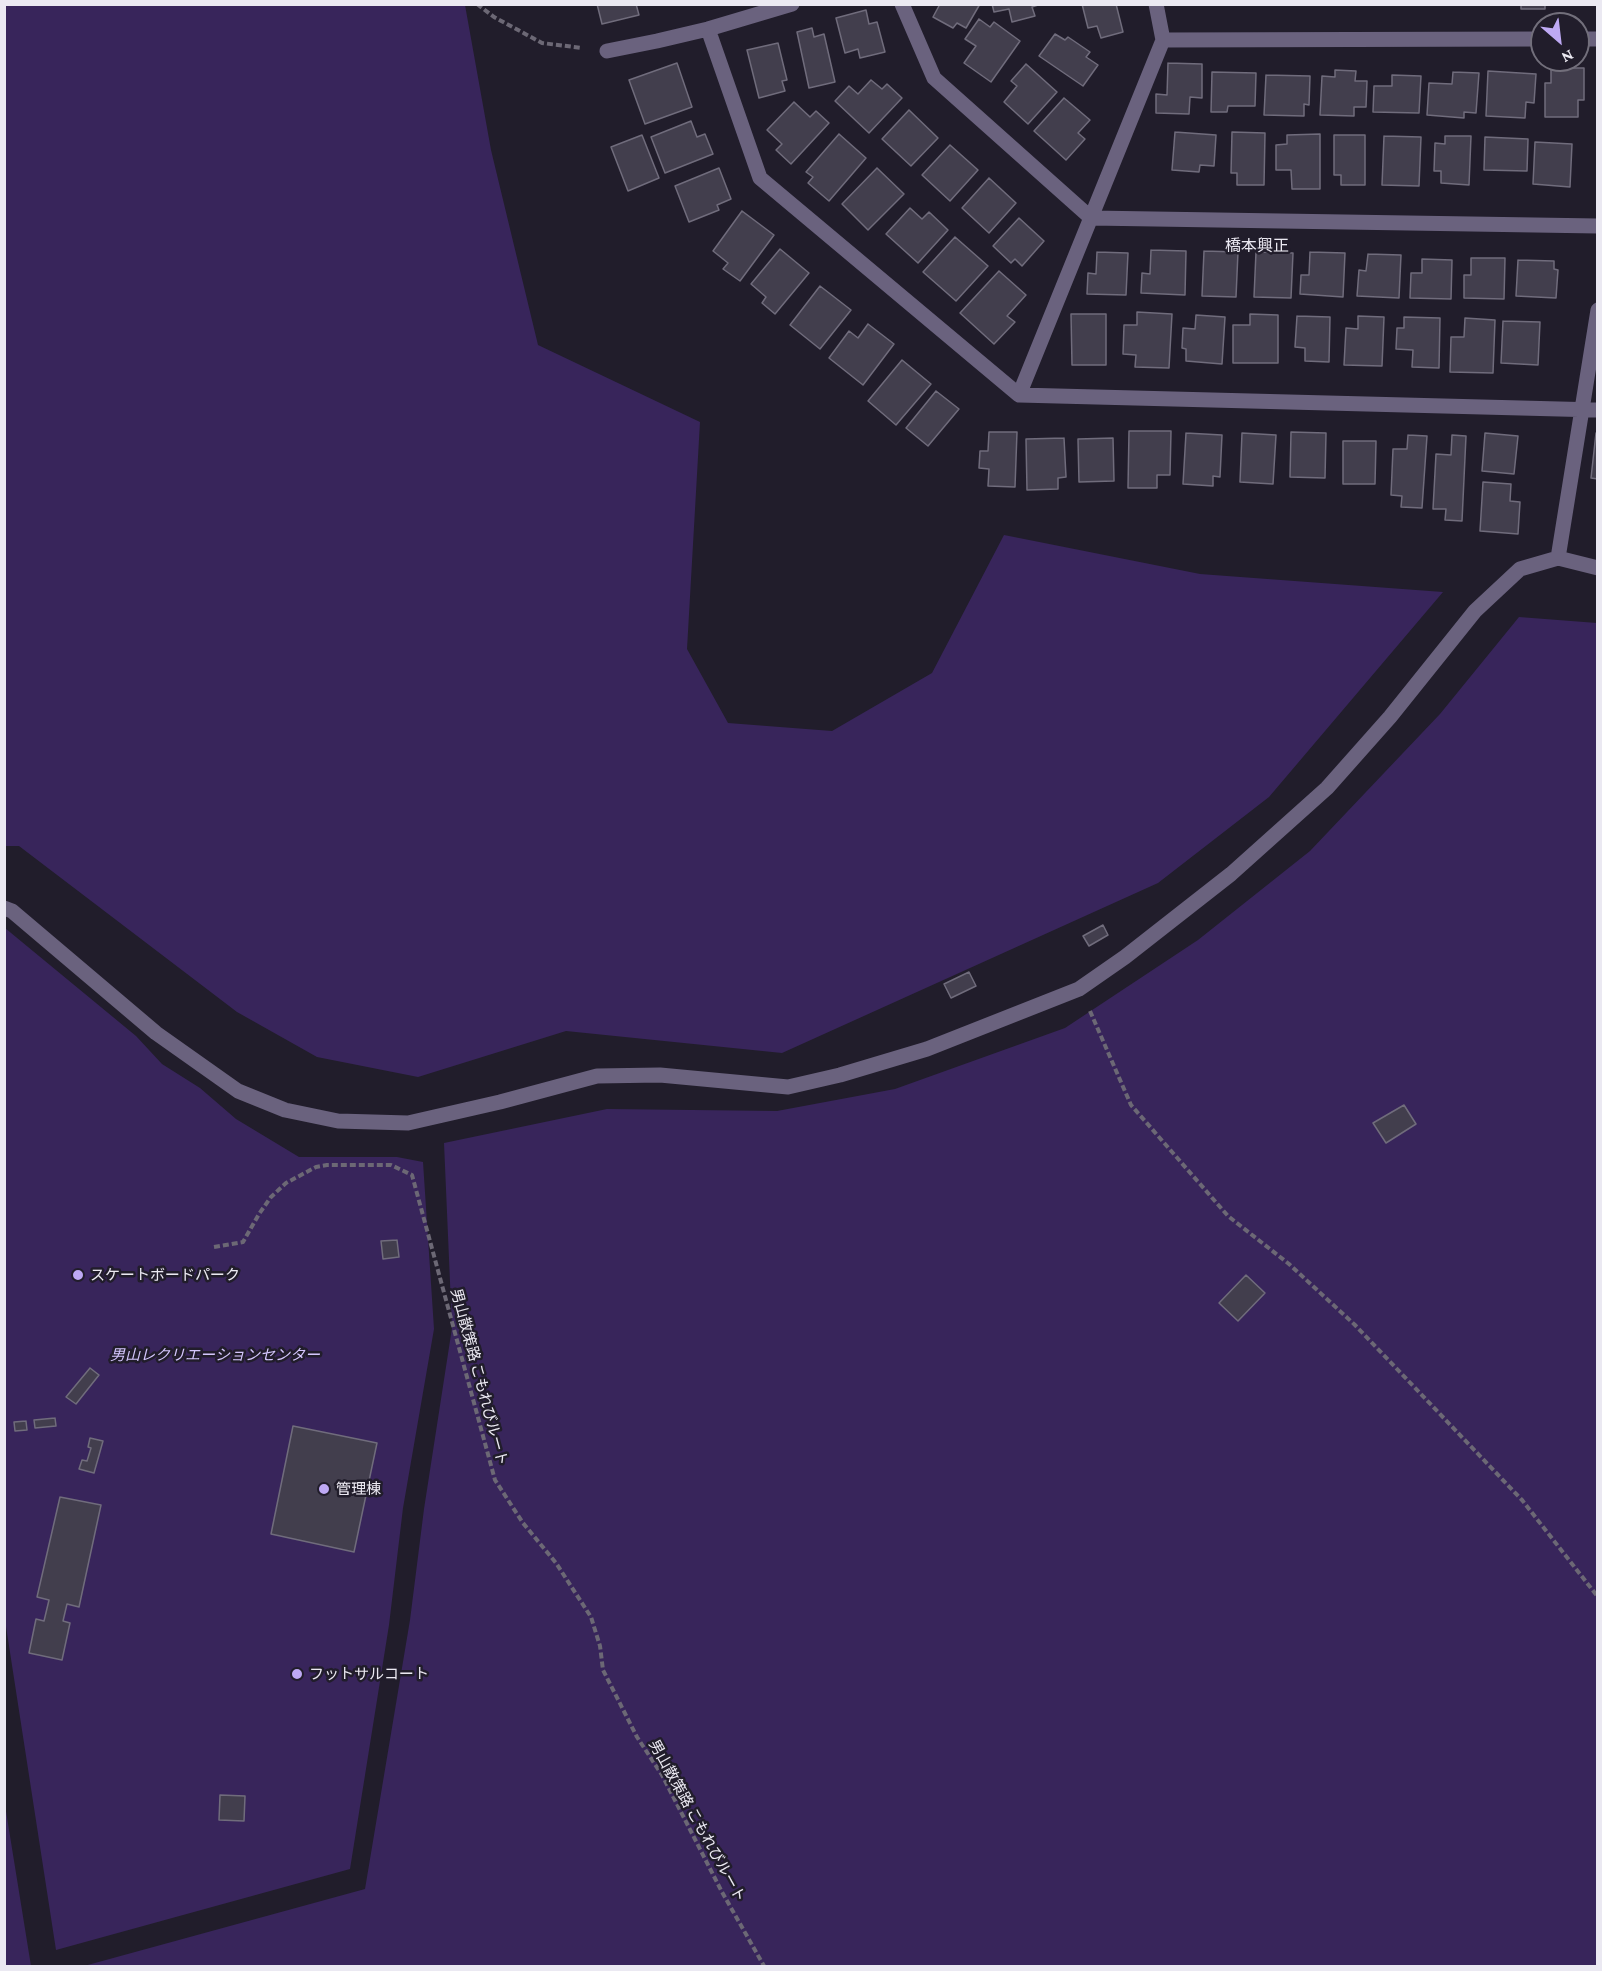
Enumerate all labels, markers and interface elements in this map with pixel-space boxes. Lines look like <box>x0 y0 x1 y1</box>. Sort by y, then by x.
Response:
north arrow <box>1530 12 1590 72</box>
text: N <box>1559 47 1577 67</box>
district label: 橋本興正 <box>1225 236 1289 256</box>
place label: スケートボードパーク <box>90 1266 240 1284</box>
marker: スケートボードパーク <box>71 1268 85 1282</box>
street label: 男山散策路 こもれびルート <box>447 1286 511 1468</box>
park label: 男山レクリエーションセンター <box>110 1346 320 1364</box>
place label: 管理棟 <box>336 1480 381 1498</box>
marker: 管理棟 <box>317 1482 331 1496</box>
place label: フットサルコート <box>309 1665 429 1683</box>
marker: フットサルコート <box>290 1667 304 1681</box>
street label: 男山散策路 こもれびルート <box>645 1737 749 1905</box>

